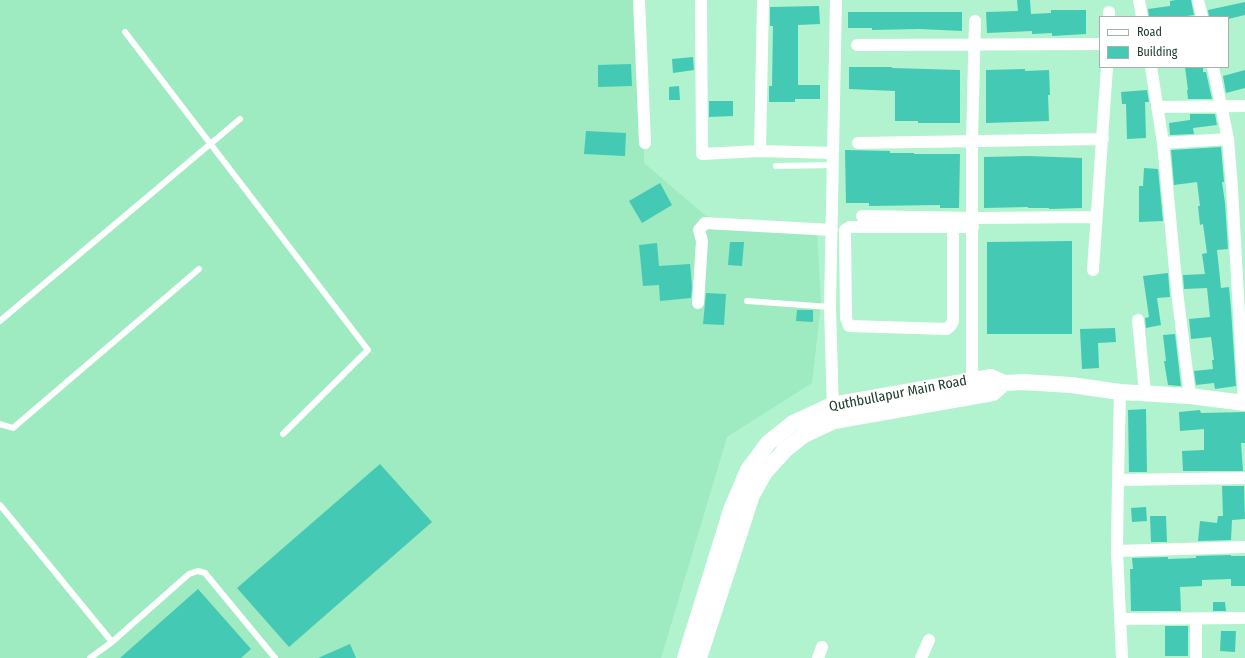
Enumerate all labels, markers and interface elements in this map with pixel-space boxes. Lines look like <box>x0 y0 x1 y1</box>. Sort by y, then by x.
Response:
legend <box>1099 16 1229 68</box>
text: Road <box>1137 25 1162 39</box>
text: Building <box>1137 45 1177 59</box>
street label: Quthbullapur Main Road <box>828 372 968 416</box>

